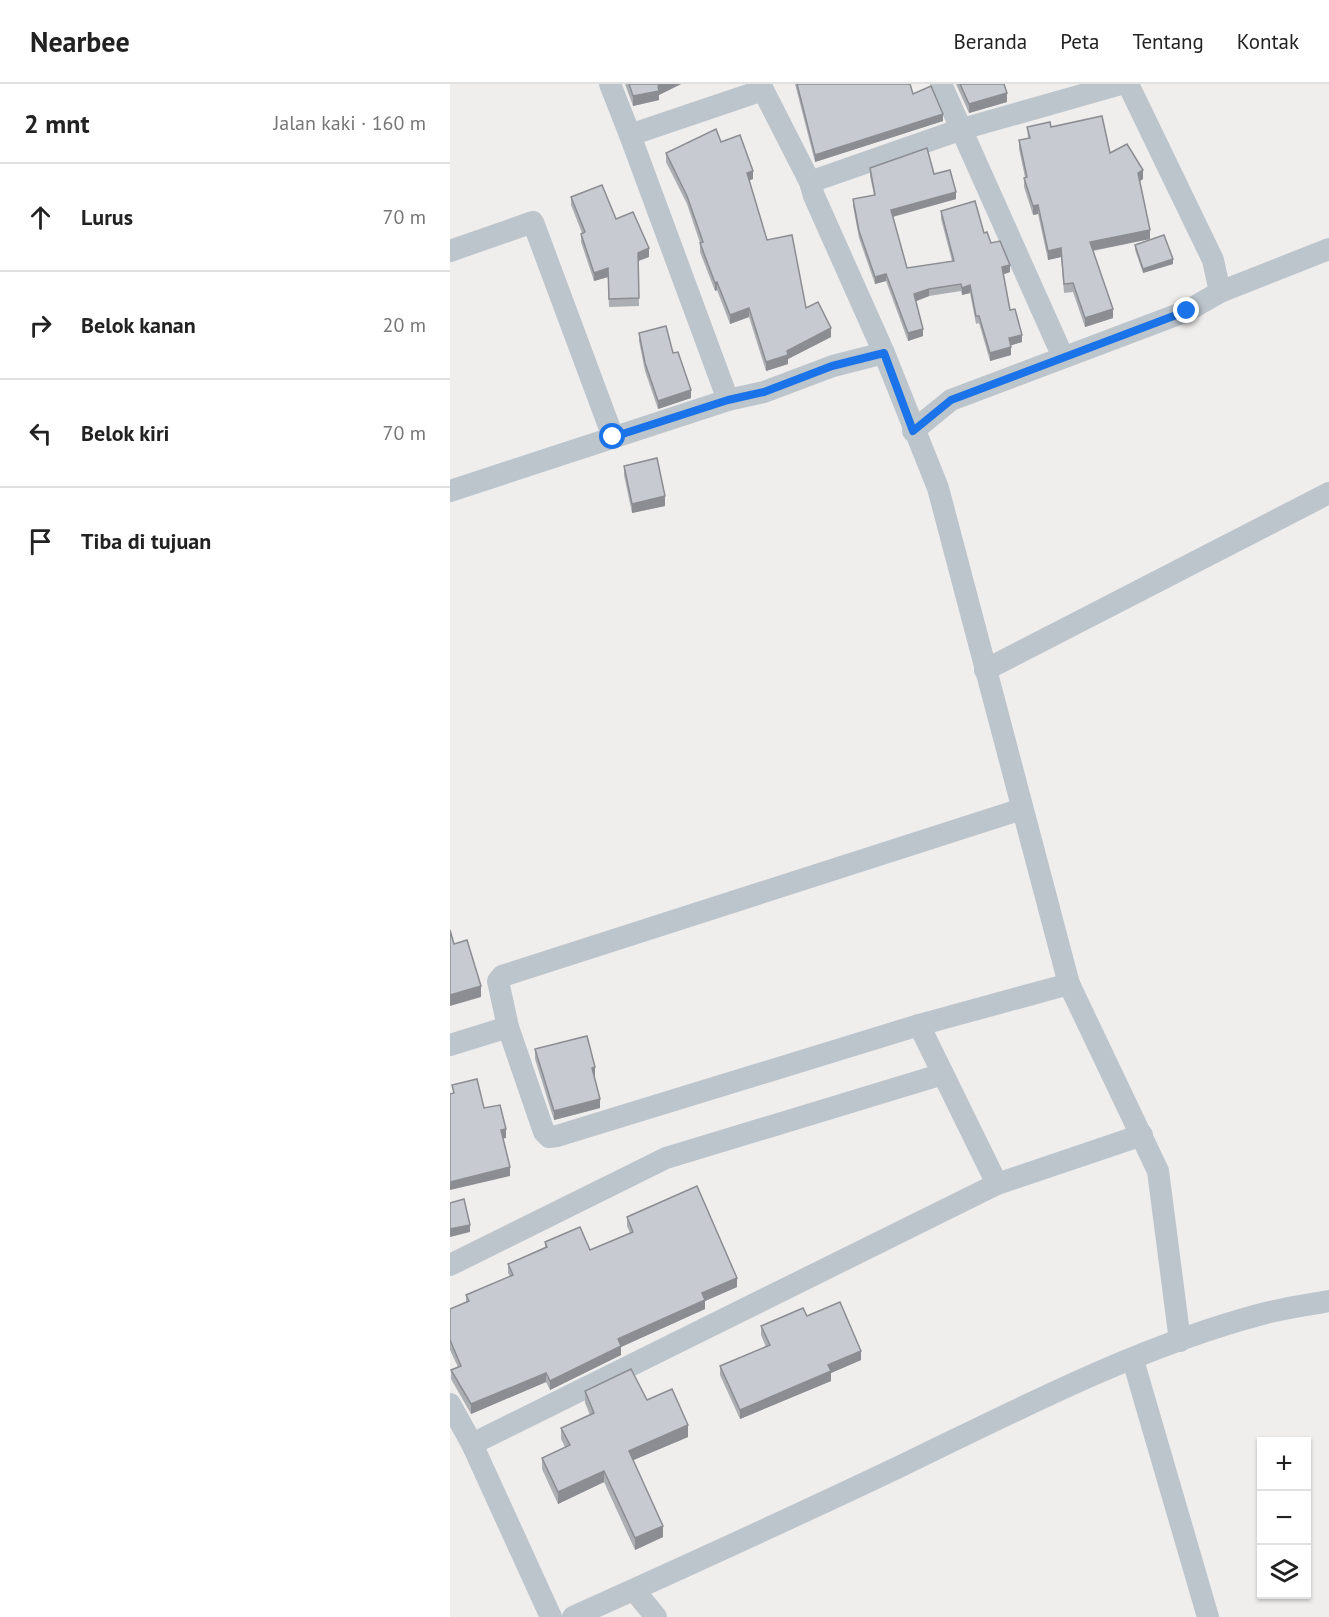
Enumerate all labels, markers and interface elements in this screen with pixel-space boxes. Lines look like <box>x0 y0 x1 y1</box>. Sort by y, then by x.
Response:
text: Nearbee <box>30 23 130 60</box>
text: Beranda <box>954 28 1027 55</box>
text: Peta <box>1060 28 1099 55</box>
text: Tentang <box>1132 28 1204 55</box>
text: Kontak <box>1237 28 1299 55</box>
text: 2 mnt <box>24 107 90 140</box>
text: Jalan kaki · 160 m <box>273 110 426 136</box>
icon: ahead <box>24 201 57 234</box>
text: Lurus <box>81 203 133 231</box>
text: 70 m <box>383 204 426 230</box>
route end <box>1173 297 1199 323</box>
icon: right <box>24 309 57 342</box>
text: Belok kanan <box>81 311 196 339</box>
text: 20 m <box>383 312 426 338</box>
icon: left <box>24 417 57 450</box>
text: Belok kiri <box>81 419 170 447</box>
text: 70 m <box>383 420 426 446</box>
route start <box>599 423 625 449</box>
icon: arrive <box>24 525 57 558</box>
text: Tiba di tujuan <box>81 527 211 555</box>
map controls <box>1257 1437 1311 1599</box>
button: + <box>1257 1437 1311 1491</box>
button: − <box>1257 1491 1311 1545</box>
button: layers <box>1257 1545 1311 1599</box>

